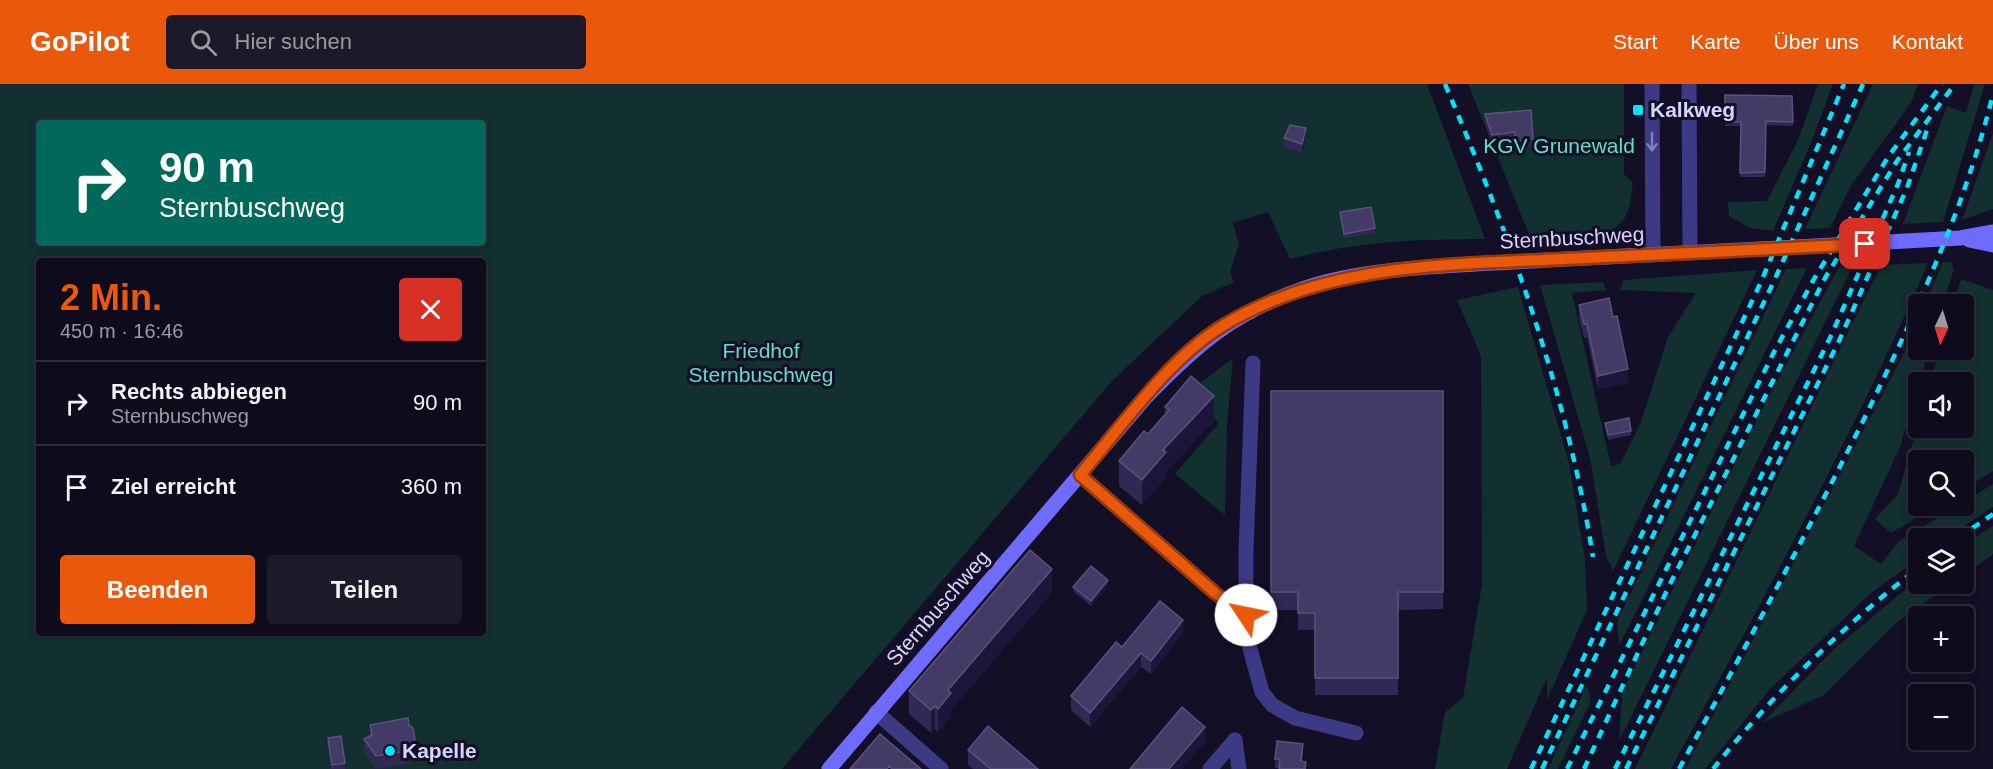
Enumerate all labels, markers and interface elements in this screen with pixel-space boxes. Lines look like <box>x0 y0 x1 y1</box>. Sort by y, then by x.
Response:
search box <box>166 15 586 69</box>
text: GoPilot <box>30 26 130 57</box>
icon: search <box>187 26 220 59</box>
text: Hier suchen <box>235 29 352 54</box>
text: Start <box>1613 30 1657 53</box>
text: Karte <box>1690 30 1741 53</box>
text: Über uns <box>1774 30 1859 53</box>
text: Kontakt <box>1892 30 1963 53</box>
place label: Kalkweg <box>1650 98 1735 121</box>
marker: Kalkweg <box>1631 103 1645 117</box>
one-way arrow <box>1646 132 1658 152</box>
park label: KGV Grunewald <box>1483 134 1635 157</box>
icon: right <box>60 144 138 222</box>
text: 90 m <box>159 144 255 191</box>
text: Sternbuschweg <box>159 193 345 223</box>
pin <box>1839 218 1890 269</box>
street label: Sternbuschweg <box>1499 222 1645 253</box>
icon: arrive <box>1848 227 1881 260</box>
text: 2 Min. <box>60 277 162 318</box>
button: close <box>399 278 462 341</box>
north arrow <box>1908 294 1974 360</box>
map controls <box>1908 294 1974 750</box>
text: 450 m · 16:46 <box>60 320 183 342</box>
park label: Friedhof Sternbuschweg <box>689 339 833 386</box>
button: sound <box>1908 372 1974 438</box>
text: Rechts abbiegen <box>111 379 287 404</box>
icon: right <box>60 387 93 420</box>
text: 90 m <box>413 390 462 415</box>
text: Sternbuschweg <box>111 405 249 427</box>
button: search <box>1908 450 1974 516</box>
icon: arrive <box>60 471 93 504</box>
text: Ziel erreicht <box>111 474 236 499</box>
text: 360 m <box>401 474 462 499</box>
button: layers <box>1908 528 1974 594</box>
street label: Sternbuschweg <box>881 545 994 670</box>
button: Beenden <box>60 555 255 624</box>
button: Teilen <box>267 555 462 624</box>
position arrow <box>1214 583 1278 647</box>
button: + <box>1908 606 1974 672</box>
button: − <box>1908 684 1974 750</box>
place label: Kapelle <box>402 739 477 762</box>
marker: Kapelle <box>383 744 397 758</box>

